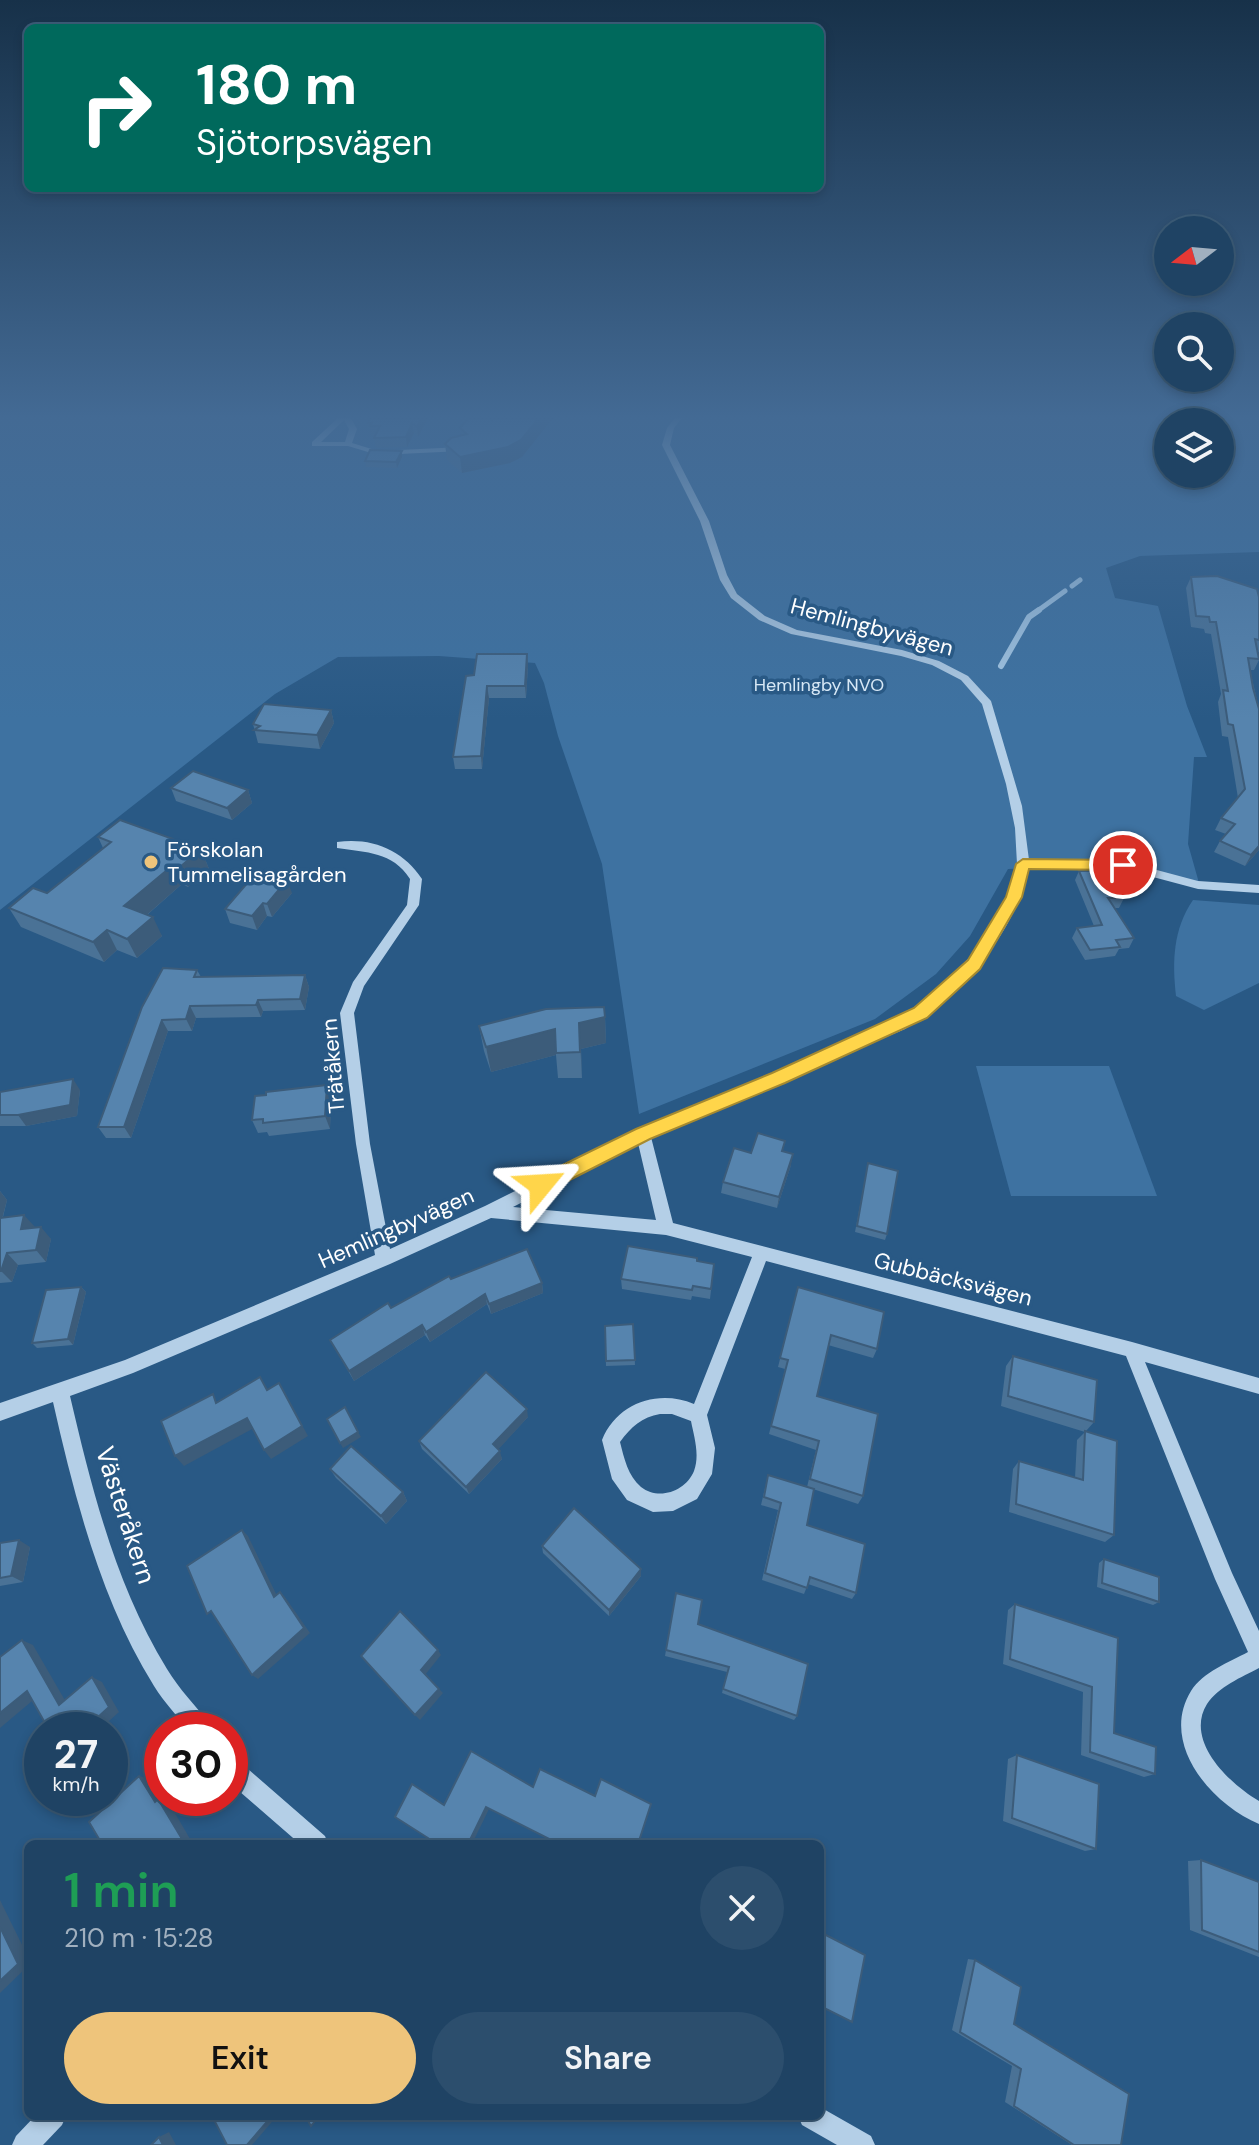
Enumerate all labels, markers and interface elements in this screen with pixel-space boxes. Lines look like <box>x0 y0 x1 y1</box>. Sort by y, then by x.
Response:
text: 180 m <box>196 48 357 121</box>
icon: right <box>64 56 168 160</box>
text: Sjötorpsvägen <box>196 119 432 166</box>
north arrow <box>1154 216 1234 296</box>
map controls <box>1154 216 1234 488</box>
button: search <box>1154 312 1234 392</box>
button: layers <box>1154 408 1234 488</box>
street label: Hemlingbyvägen <box>787 591 957 663</box>
park label: Hemlingby NVO <box>754 673 884 697</box>
pin <box>1089 831 1157 899</box>
place label: Förskolan Tummelisagården <box>167 835 347 889</box>
icon: arrive <box>1101 843 1145 887</box>
marker: Förskolan Tummelisagården <box>142 853 160 871</box>
street label: Trätåkern <box>314 1017 352 1115</box>
position arrow <box>499 1143 583 1227</box>
street label: Hemlingbyvägen <box>314 1181 478 1275</box>
street label: Gubbäcksvägen <box>871 1245 1035 1313</box>
street label: Västeråkern <box>88 1442 164 1588</box>
speed limit sign: 30 <box>144 1712 248 1816</box>
text: 27 <box>54 1728 98 1780</box>
text: km/h <box>52 1771 100 1797</box>
text: 1 min <box>64 1859 179 1922</box>
button: close <box>700 1866 784 1950</box>
text: 210 m · 15:28 <box>64 1921 214 1955</box>
button: Exit <box>64 2012 416 2104</box>
button: Share <box>432 2012 784 2104</box>

